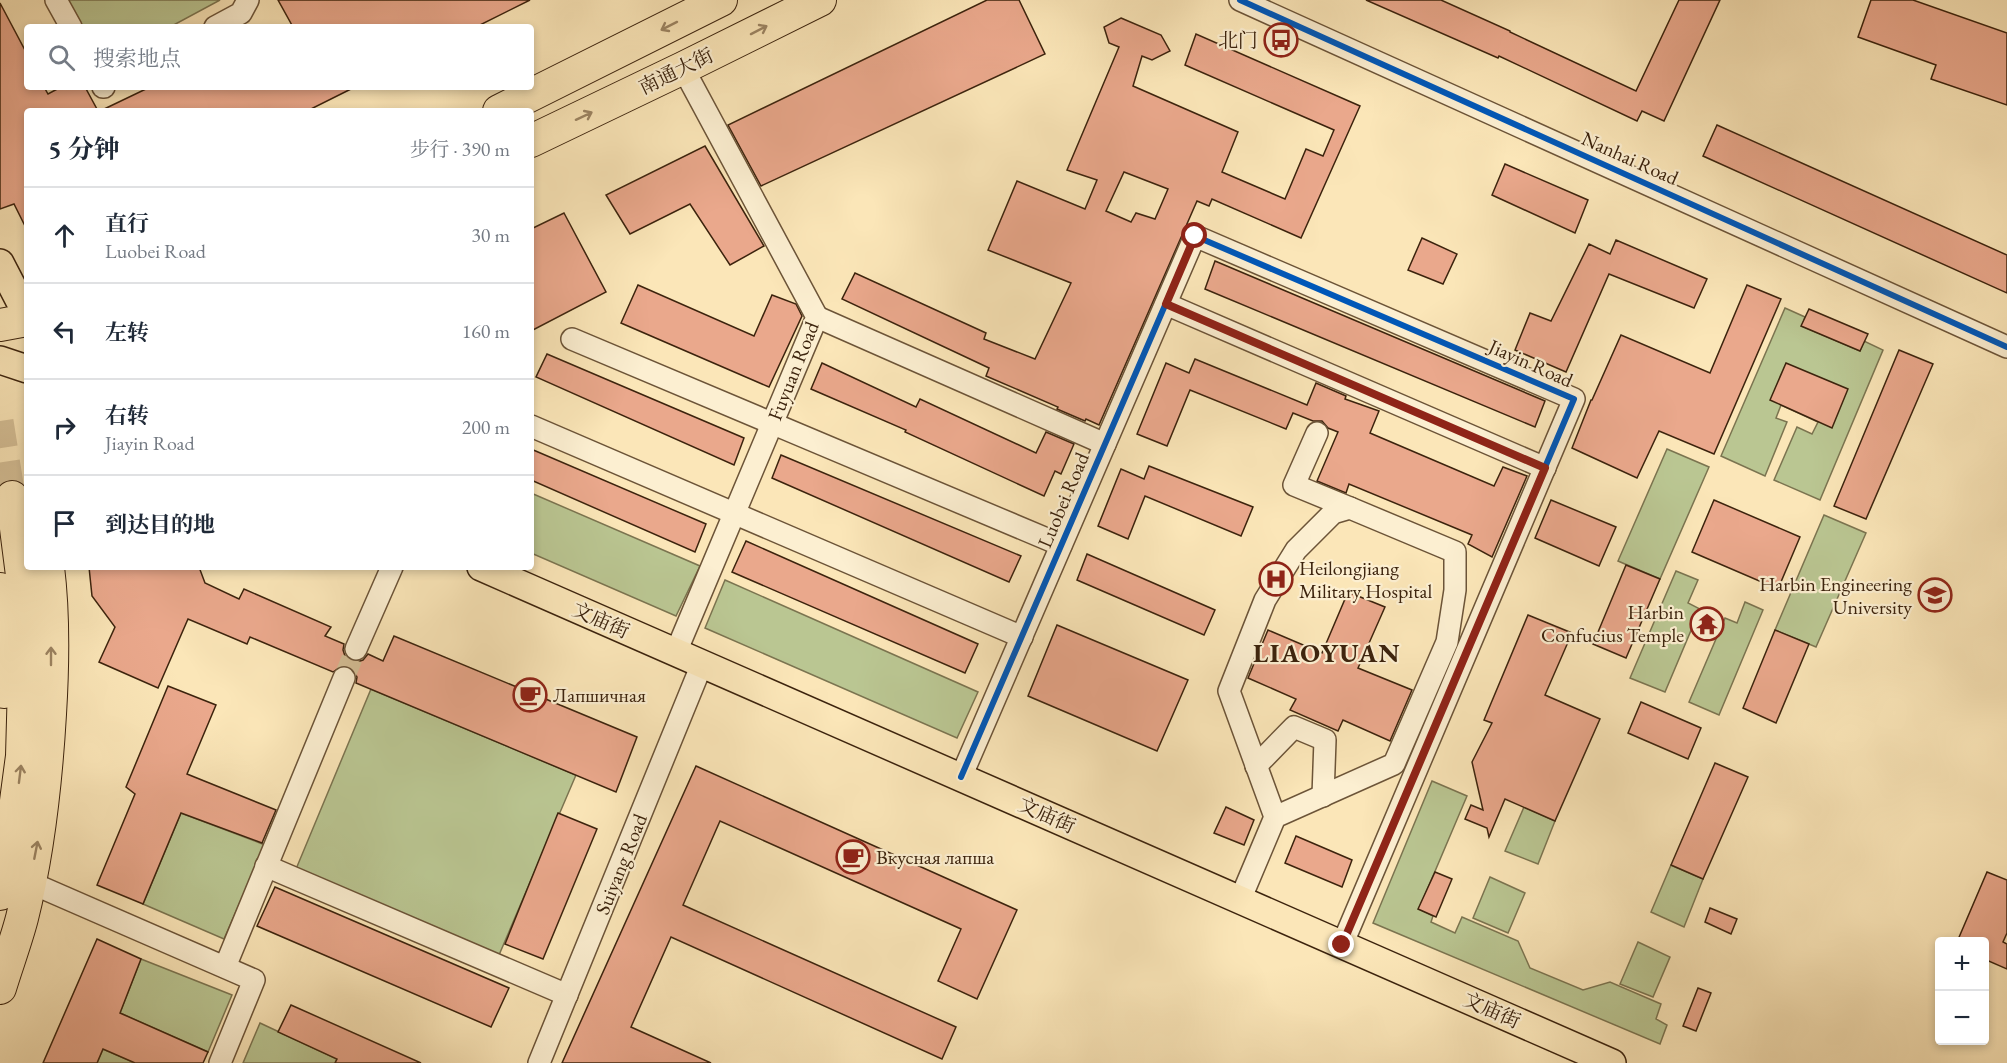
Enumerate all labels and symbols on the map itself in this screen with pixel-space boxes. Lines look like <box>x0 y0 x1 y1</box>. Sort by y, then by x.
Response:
one-way arrow <box>660 21 678 32</box>
bus stop icon: 北门 <box>1263 22 1299 58</box>
one-way arrow <box>750 24 768 36</box>
place label: 北门 <box>1218 27 1258 53</box>
street label: 南通大街 <box>634 42 718 100</box>
one-way arrow <box>574 109 592 121</box>
street label: Nanhai Road <box>1577 125 1683 191</box>
route start <box>1181 222 1207 248</box>
street label: Fuyuan Road <box>761 317 825 424</box>
street label: Jiayin Road <box>1483 332 1578 393</box>
street label: Luobei Road <box>1031 448 1095 552</box>
place label: Heilongjiang Military Hospital <box>1299 555 1432 604</box>
hospital icon: Heilongjiang Military Hospital <box>1258 561 1294 597</box>
place label: Harbin Engineering University <box>1759 571 1912 620</box>
school or university icon: Harbin Engineering University <box>1917 577 1953 613</box>
street label: 文庙街 <box>568 596 634 644</box>
place label: Harbin Confucius Temple <box>1541 599 1684 648</box>
temple icon: Harbin Confucius Temple <box>1689 606 1725 642</box>
district label: LIAOYUAN <box>1253 636 1401 670</box>
one-way arrow <box>46 646 57 666</box>
cafe icon: Лапшичная <box>512 677 548 713</box>
place label: Лапшичная <box>553 682 646 708</box>
one-way arrow <box>14 765 25 785</box>
street label: 文庙街 <box>1014 791 1080 839</box>
street label: Suiyang Road <box>589 809 653 918</box>
cafe icon: Вкусная лапша <box>835 839 871 875</box>
one-way arrow <box>31 841 42 860</box>
place label: Вкусная лапша <box>876 844 994 870</box>
route end <box>1328 931 1354 957</box>
street label: 文庙街 <box>1459 986 1525 1034</box>

